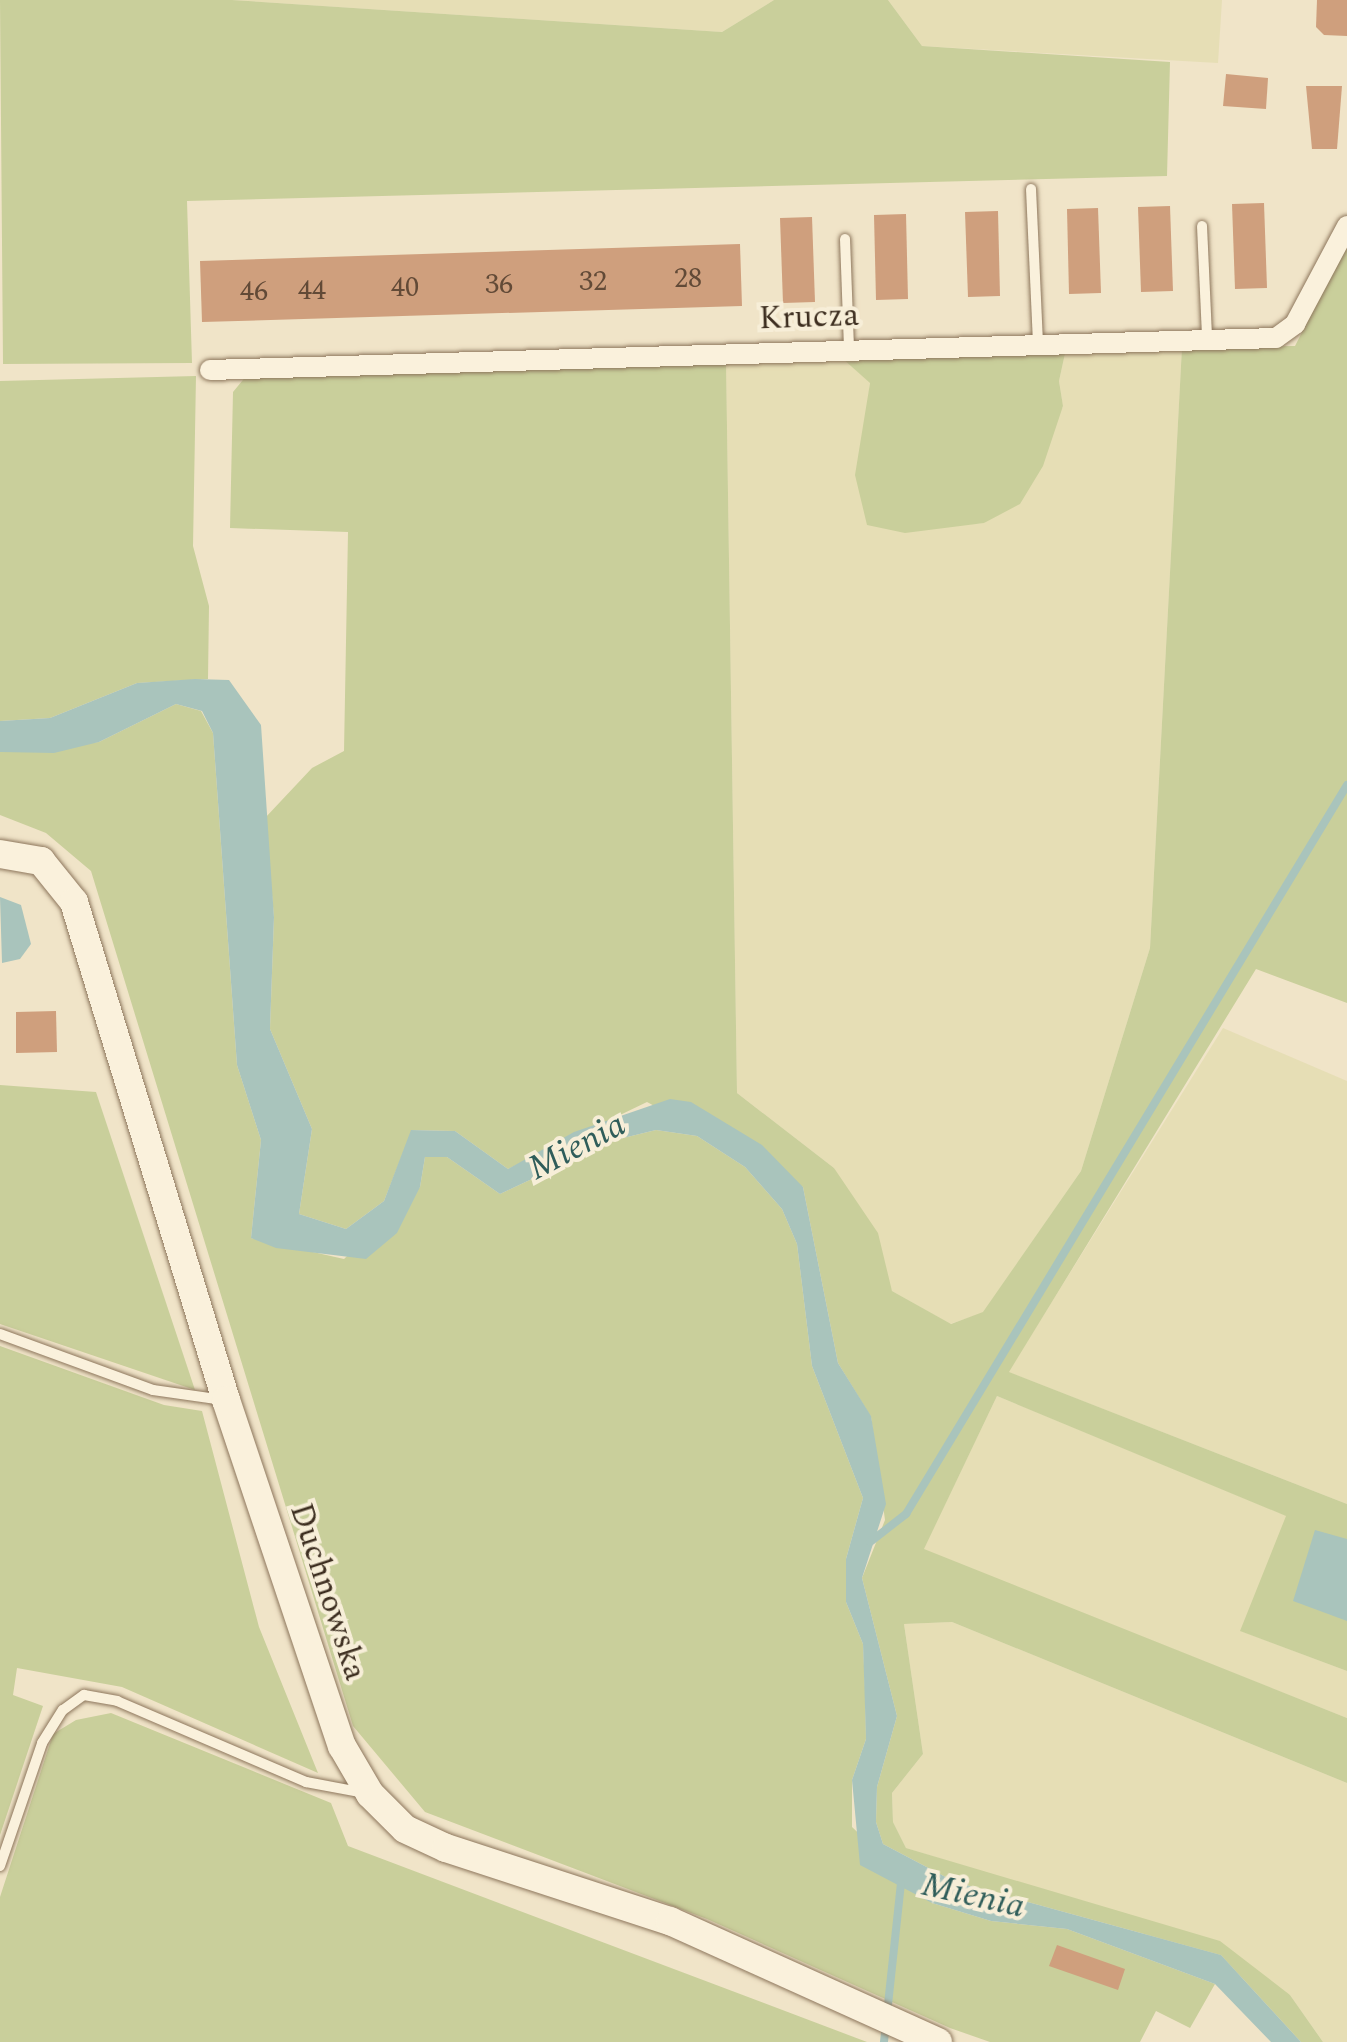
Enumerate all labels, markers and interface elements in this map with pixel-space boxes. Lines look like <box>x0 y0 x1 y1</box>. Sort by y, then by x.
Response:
house number: 28 <box>674 262 702 296</box>
house number: 32 <box>579 265 607 299</box>
house number: 36 <box>485 268 513 302</box>
house number: 40 <box>391 271 419 305</box>
house number: 44 <box>298 274 326 308</box>
house number: 46 <box>240 275 268 309</box>
street label: Krucza <box>758 297 860 339</box>
water label: Mienia <box>521 1104 633 1190</box>
street label: Duchnowska <box>280 1499 374 1685</box>
water label: Mienia <box>917 1864 1029 1928</box>

